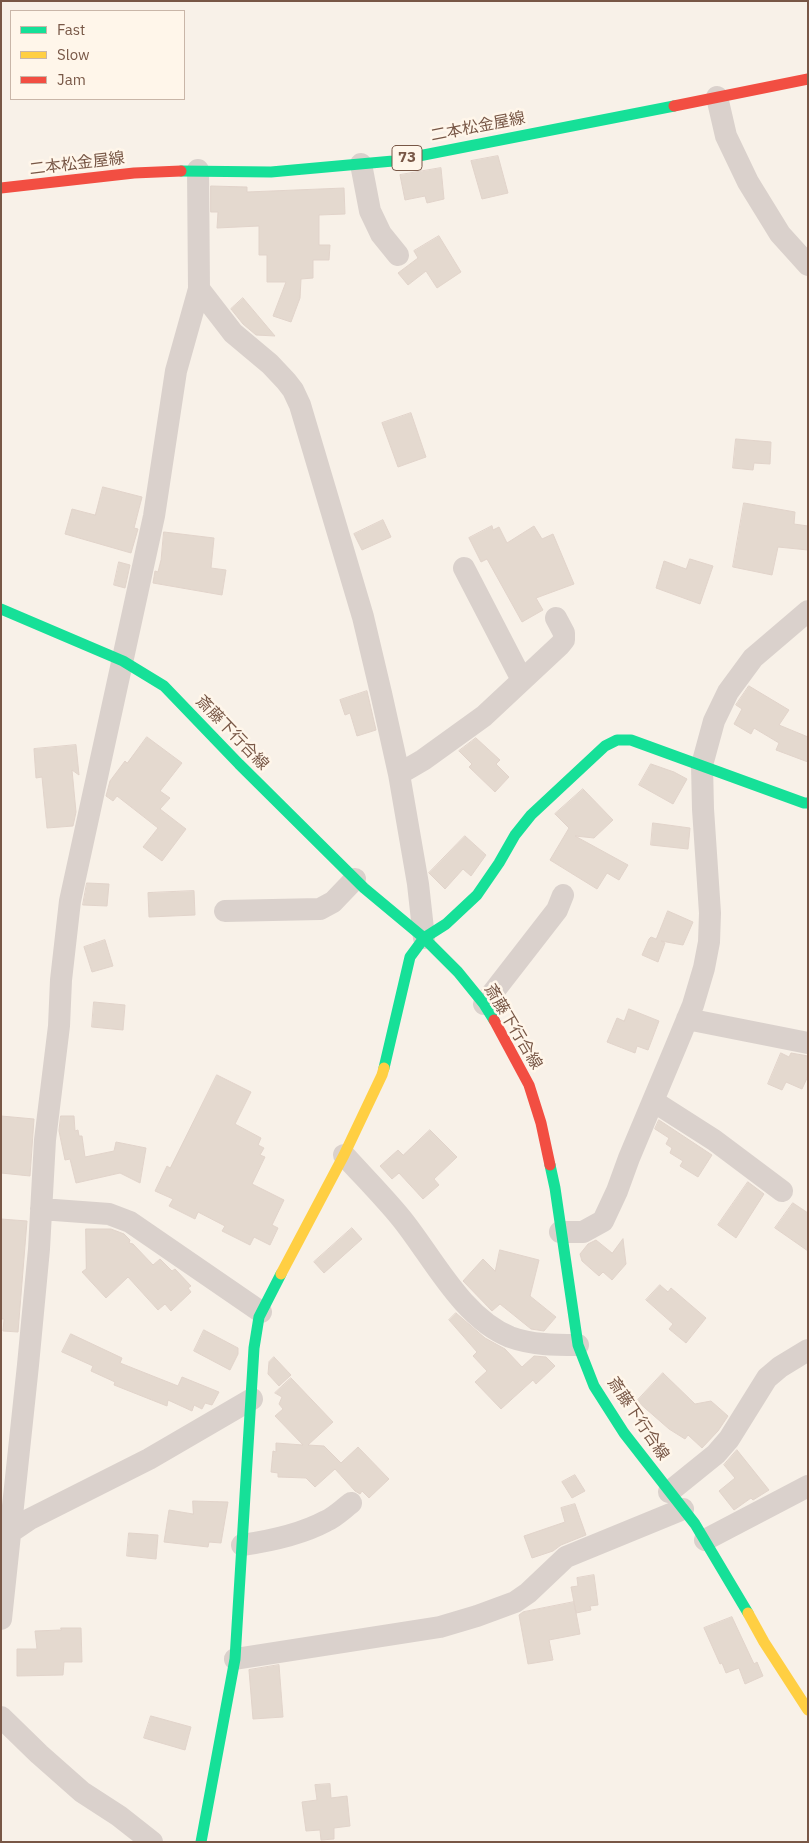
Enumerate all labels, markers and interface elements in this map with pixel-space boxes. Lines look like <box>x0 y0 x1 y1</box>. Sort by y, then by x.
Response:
legend <box>10 10 185 100</box>
text: Fast <box>57 20 85 39</box>
text: Slow <box>57 45 90 64</box>
text: Jam <box>57 70 86 89</box>
street label: 二本松金屋線 <box>429 108 527 146</box>
road number: 73 <box>392 146 422 170</box>
street label: 二本松金屋線 <box>28 149 126 179</box>
street label: 斎藤下行合線 <box>192 692 272 774</box>
street label: 斎藤下行合線 <box>480 981 546 1073</box>
street label: 斎藤下行合線 <box>603 1374 673 1464</box>

